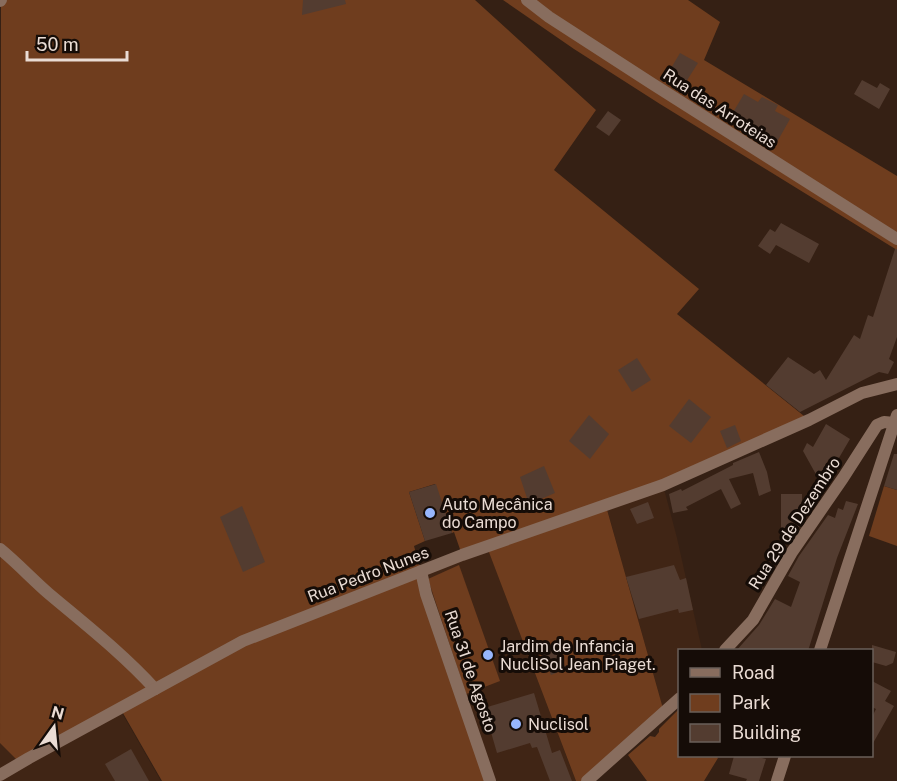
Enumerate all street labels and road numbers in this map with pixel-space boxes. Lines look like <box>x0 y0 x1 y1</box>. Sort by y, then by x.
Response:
street label: Rua das Arroteias <box>660 65 780 152</box>
street label: Rua 29 de Dezembro <box>745 454 844 593</box>
street label: Rua Pedro Nunes <box>305 543 431 606</box>
street label: Rua 31 de Agosto <box>441 607 500 735</box>

